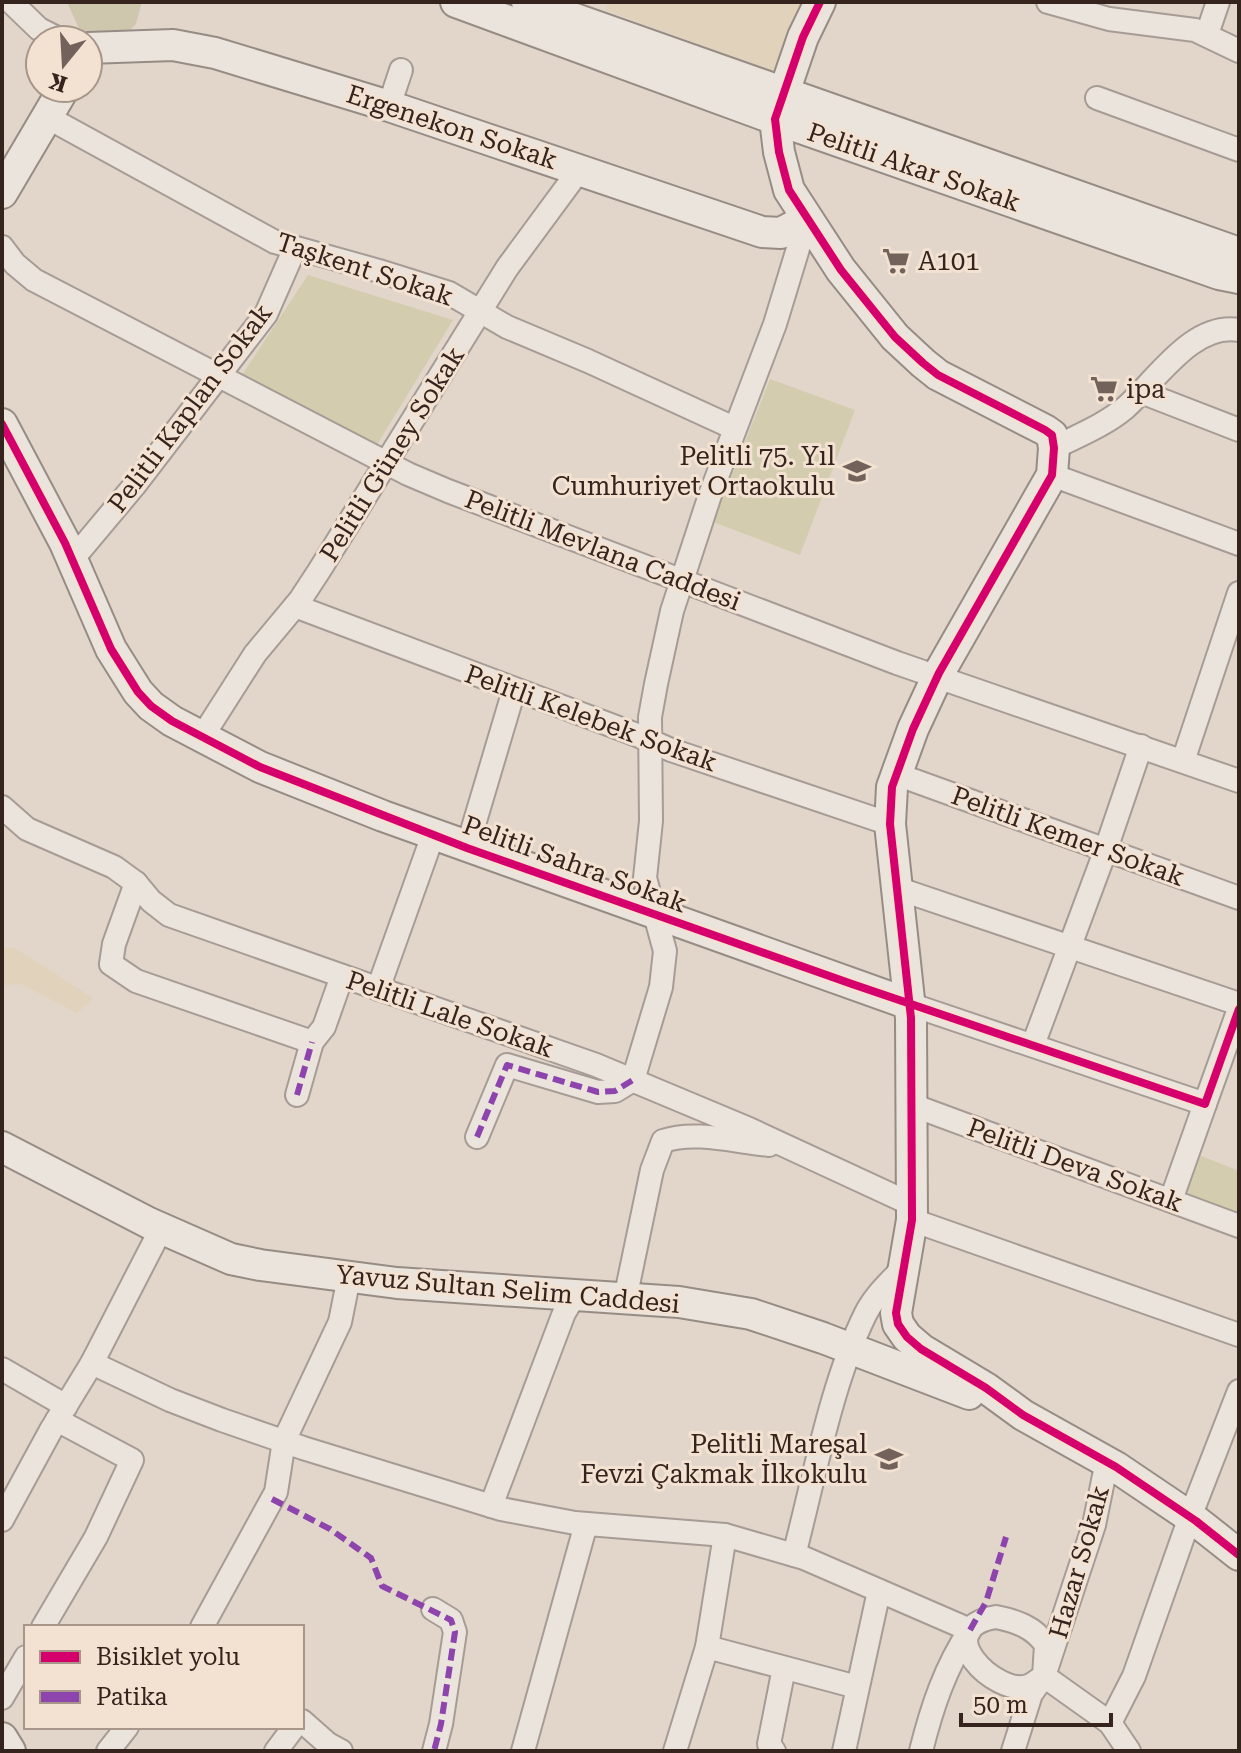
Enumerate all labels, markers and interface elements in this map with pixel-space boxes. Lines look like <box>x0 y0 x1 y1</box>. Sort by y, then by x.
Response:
north arrow <box>24 24 104 104</box>
text: K <box>46 68 70 97</box>
street label: Ergenekon Sokak <box>343 79 561 175</box>
street label: Pelitli Akar Sokak <box>804 116 1024 218</box>
street label: Taşkent Sokak <box>273 226 457 312</box>
supermarket icon: A101 <box>881 246 911 276</box>
place label: A101 <box>918 246 980 276</box>
street label: Pelitli Kaplan Sokak <box>102 298 278 518</box>
street label: Pelitli Güney Sokak <box>314 341 470 567</box>
supermarket icon: ipa <box>1089 374 1119 404</box>
place label: ipa <box>1126 374 1165 404</box>
place label: Pelitli 75. Yıl Cumhuriyet Ortaokulu <box>552 441 835 501</box>
school or university icon: Pelitli 75. Yıl Cumhuriyet Ortaokulu <box>842 456 872 486</box>
street label: Pelitli Mevlana Caddesi <box>461 484 745 616</box>
street label: Pelitli Kelebek Sokak <box>461 658 721 778</box>
street label: Pelitli Kemer Sokak <box>947 780 1189 892</box>
street label: Pelitli Sahra Sokak <box>459 810 691 918</box>
street label: Pelitli Lale Sokak <box>342 964 558 1064</box>
street label: Pelitli Deva Sokak <box>963 1112 1187 1218</box>
street label: Yavuz Sultan Selim Caddesi <box>335 1259 681 1319</box>
place label: Pelitli Mareşal Fevzi Çakmak İlkokulu <box>580 1429 867 1489</box>
school or university icon: Pelitli Mareşal Fevzi Çakmak İlkokulu <box>874 1444 904 1474</box>
street label: Hazar Sokak <box>1043 1482 1115 1642</box>
legend <box>24 1625 304 1729</box>
text: Bisiklet yolu <box>96 1643 240 1671</box>
scale bar <box>961 1677 1111 1727</box>
text: Patika <box>96 1683 168 1711</box>
text: 50 m <box>973 1691 1028 1719</box>

